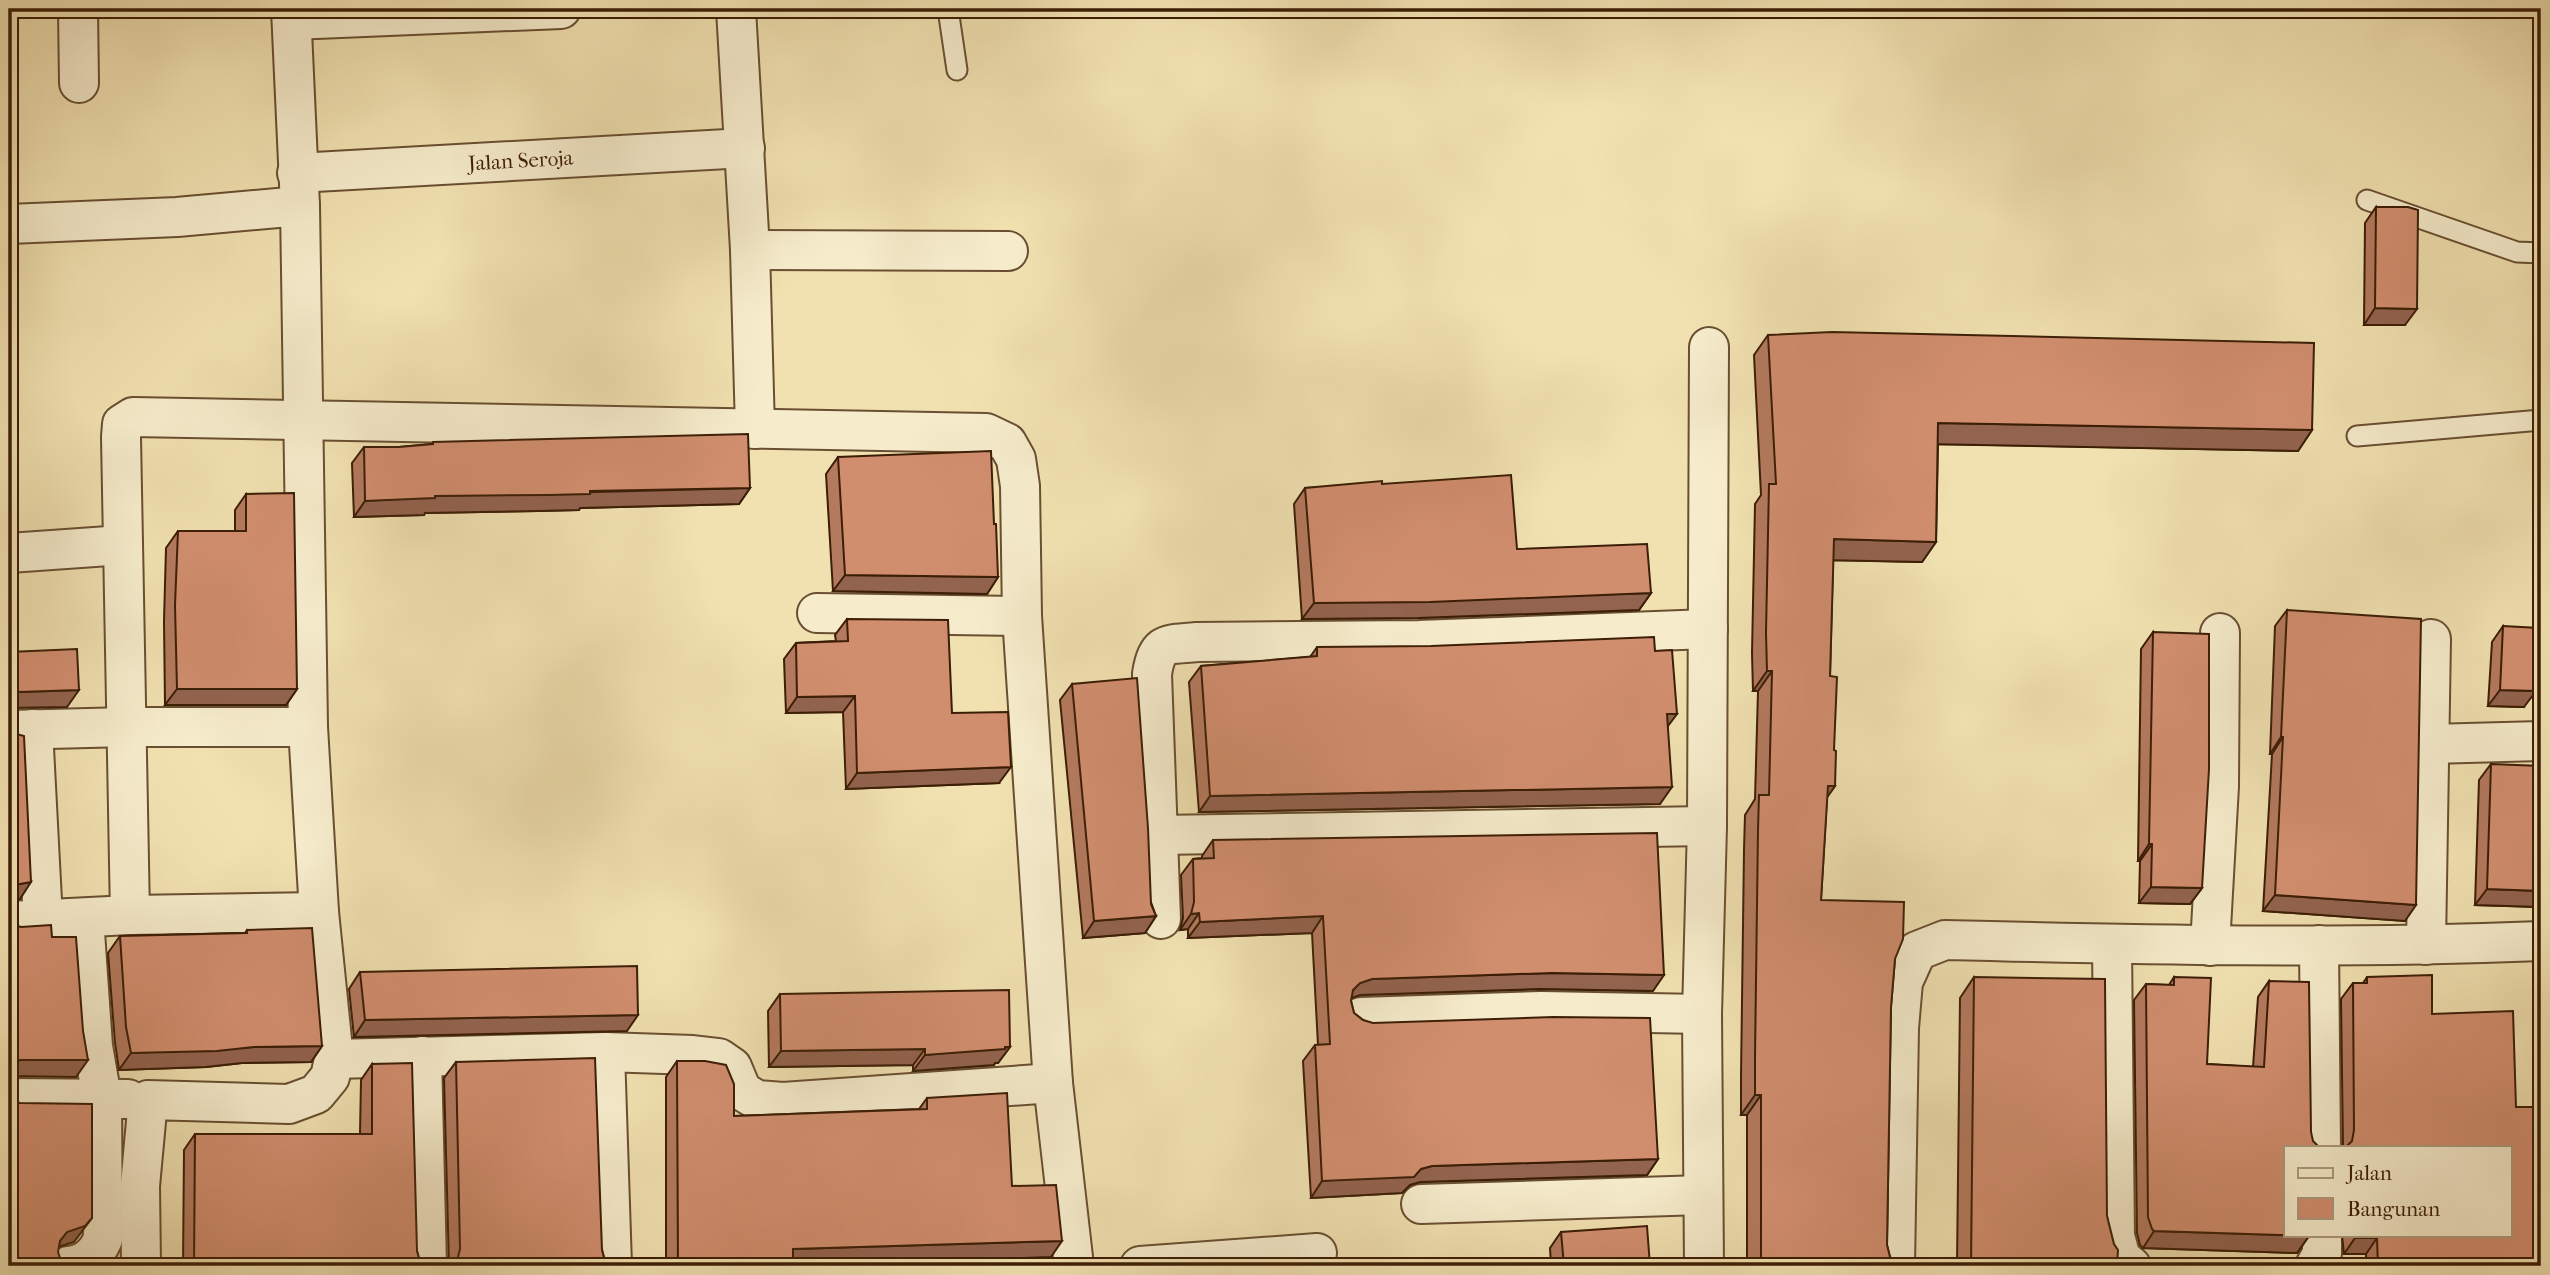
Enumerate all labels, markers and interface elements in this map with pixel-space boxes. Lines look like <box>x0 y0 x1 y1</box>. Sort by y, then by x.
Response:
street label: Jalan Seroja <box>465 146 574 176</box>
legend <box>2284 1146 2512 1236</box>
text: Jalan <box>2345 1161 2392 1185</box>
text: Bangunan <box>2347 1197 2440 1221</box>

